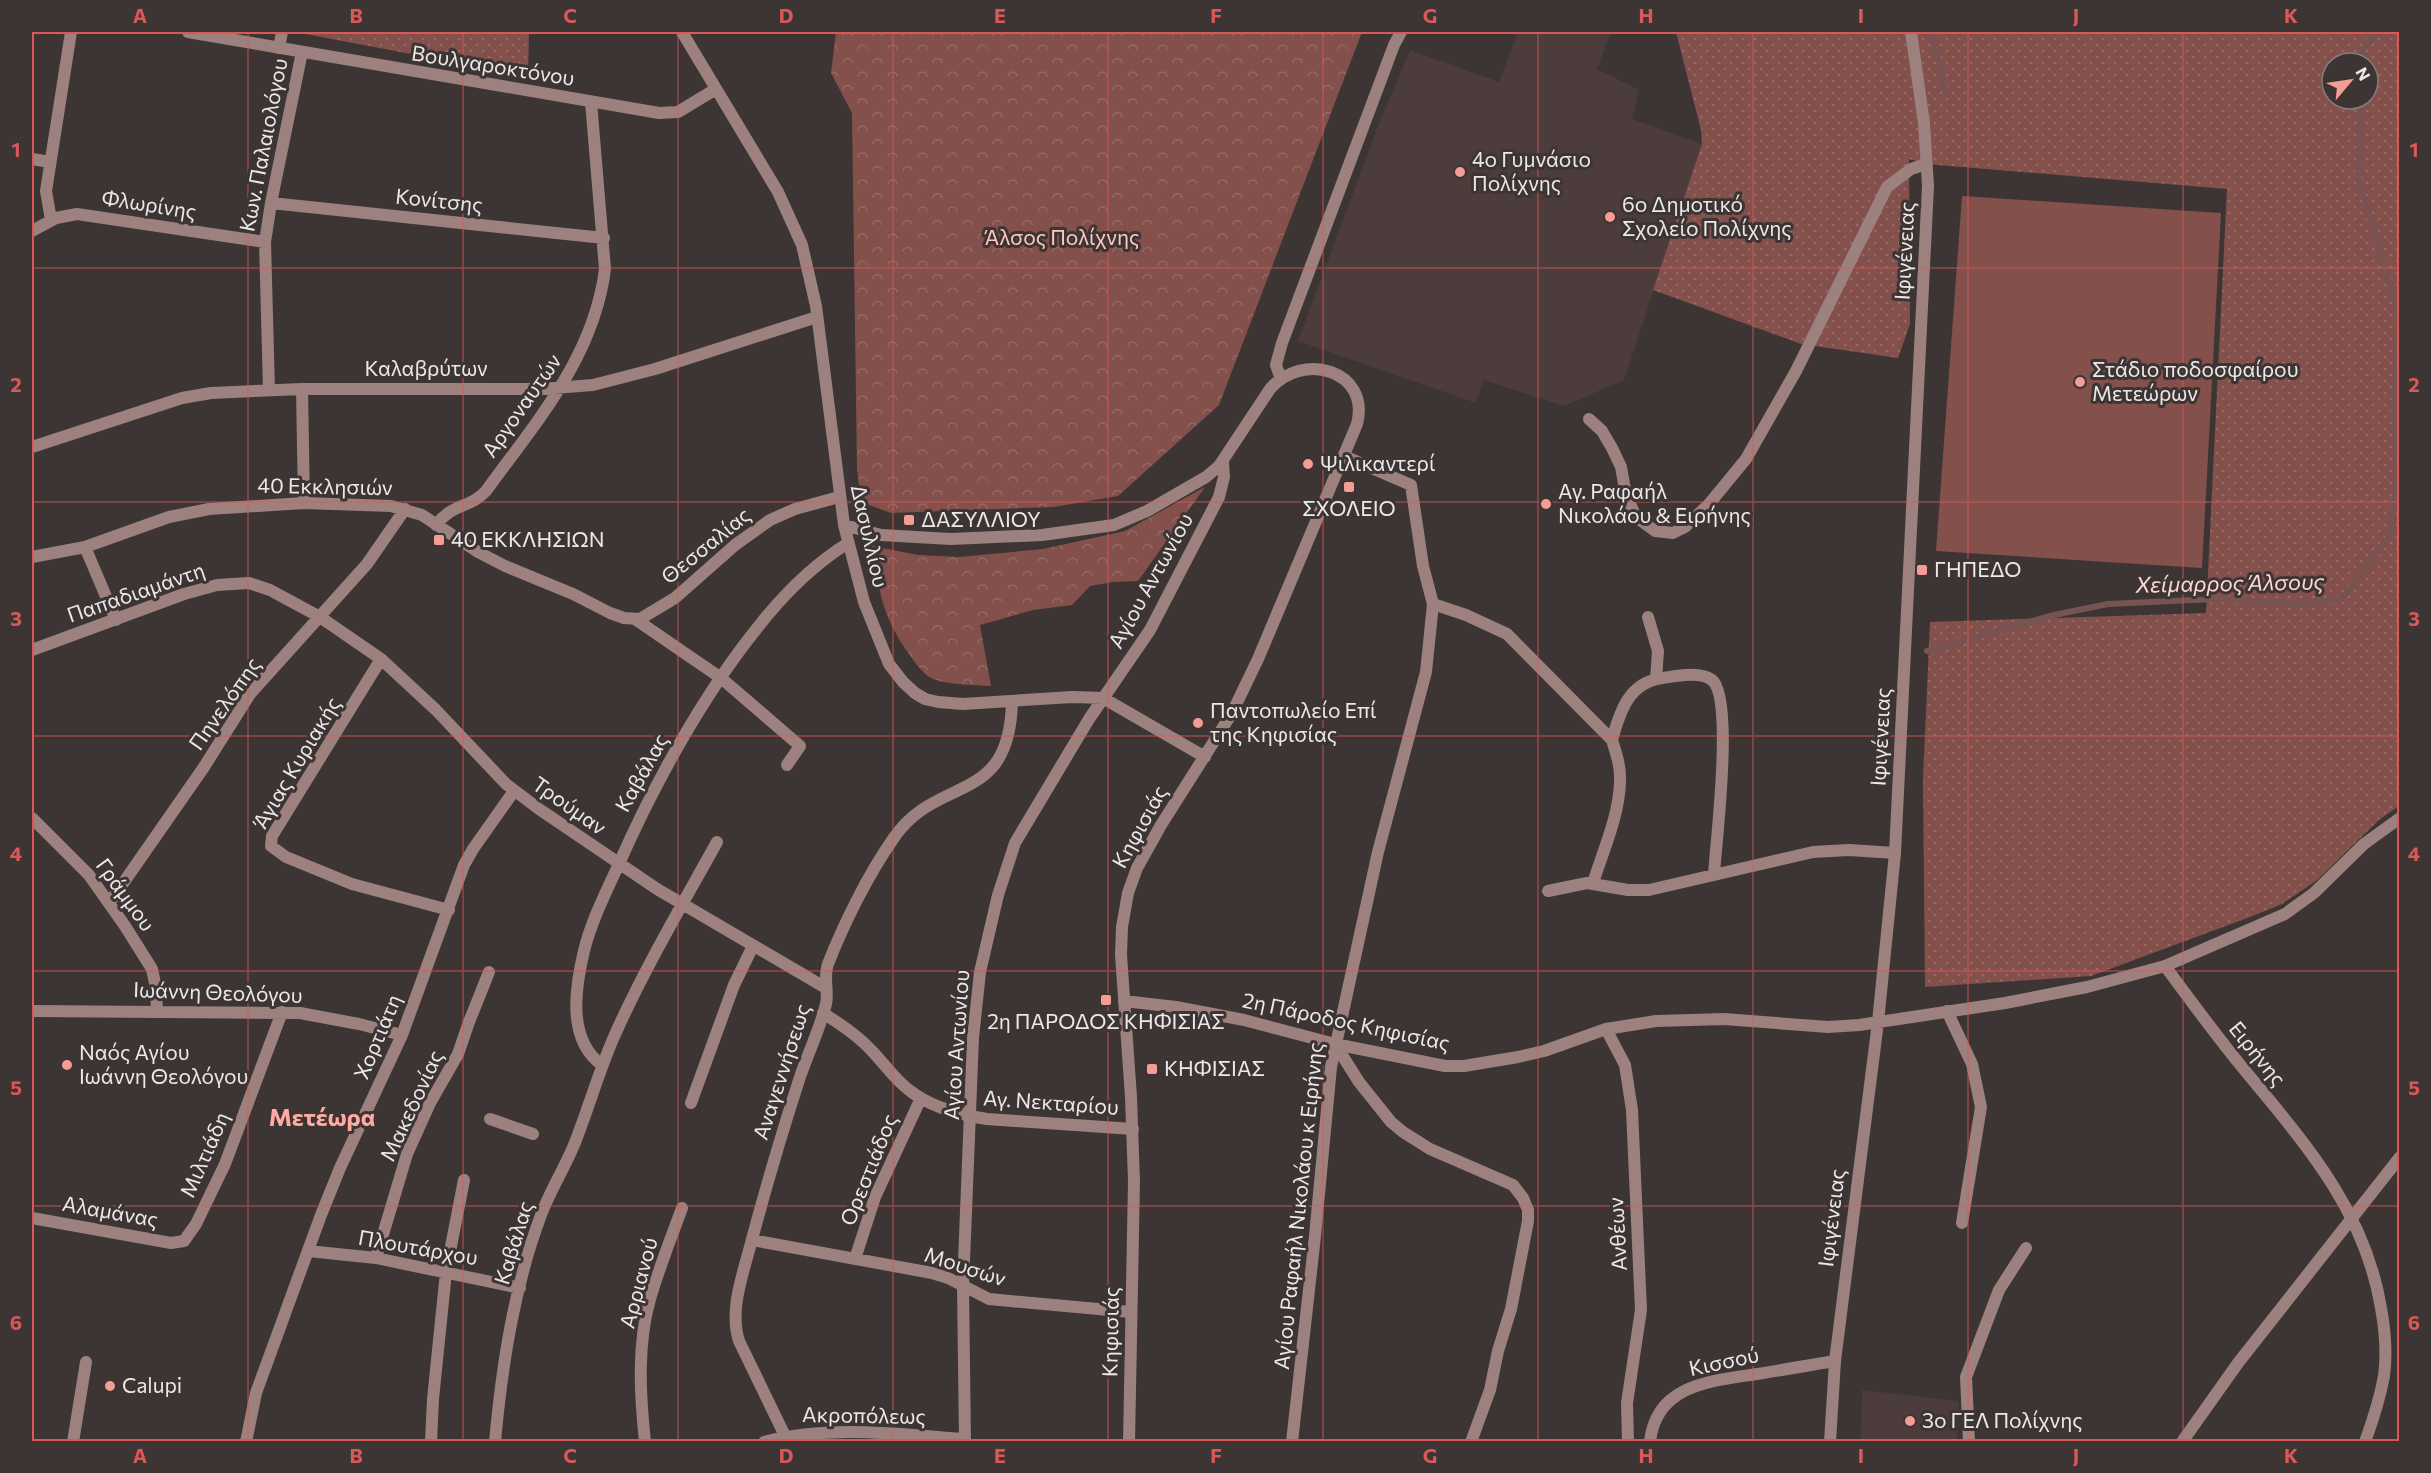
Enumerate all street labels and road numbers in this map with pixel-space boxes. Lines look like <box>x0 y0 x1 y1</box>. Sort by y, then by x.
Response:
street label: Βουλγαροκτόνου <box>410 39 576 90</box>
street label: Κων. Παλαιολόγου <box>233 56 292 234</box>
street label: Κονίτσης <box>394 182 484 217</box>
street label: Φλωρίνης <box>100 184 198 223</box>
street label: Ιφιγένειας <box>1888 201 1919 301</box>
street label: Αργοναυτών <box>476 348 566 462</box>
street label: Καλαβρύτων <box>364 355 488 380</box>
street label: 40 Εκκλησιών <box>257 472 393 499</box>
street label: Δασυλλίου <box>846 482 894 590</box>
street label: Θεσσαλίας <box>655 501 755 588</box>
street label: Αγίου Αντωνίου <box>1102 508 1197 652</box>
street label: Παπαδιαμάντη <box>63 556 208 627</box>
street label: Πηνελόπης <box>183 652 265 754</box>
street label: Ιφιγένειας <box>1864 687 1895 787</box>
street label: Άγιας Κυριακής <box>246 692 345 833</box>
street label: Καβάλας <box>609 729 672 816</box>
street label: Τρούμαν <box>528 770 612 839</box>
street label: Κηφισιάς <box>1106 781 1172 872</box>
street label: Γράμμου <box>91 853 161 935</box>
street label: Αγίου Αντωνίου <box>938 969 973 1121</box>
street label: Ιωάννη Θεολόγου <box>133 976 303 1007</box>
street label: 2η Πάροδος Κηφισίας <box>1240 986 1452 1055</box>
street label: Χορτιάτη <box>348 990 406 1083</box>
street label: Αναγεννήσεως <box>747 1000 814 1143</box>
street label: Ειρήνης <box>2225 1016 2292 1090</box>
street label: Αγίου Ραφαήλ Νικολάου κ Ειρήνης <box>1268 1041 1327 1371</box>
street label: Μακεδονίας <box>374 1046 447 1165</box>
street label: Αγ. Νεκταρίου <box>982 1084 1120 1119</box>
street label: Μιλτιάδη <box>174 1108 234 1201</box>
street label: Ορεστιάδος <box>834 1110 901 1229</box>
street label: Ιφιγένειας <box>1812 1167 1849 1268</box>
street label: Αλαμάνας <box>60 1190 160 1231</box>
street label: Ανθέων <box>1602 1196 1631 1271</box>
street label: Καβάλας <box>488 1198 537 1287</box>
street label: Πλουτάρχου <box>357 1224 480 1269</box>
street label: Αρριανού <box>613 1234 662 1331</box>
street label: Μουσών <box>922 1241 1010 1291</box>
street label: Κηφισιάς <box>1096 1287 1123 1377</box>
street label: Κισσού <box>1687 1341 1761 1380</box>
street label: Ακροπόλεως <box>802 1401 926 1428</box>

